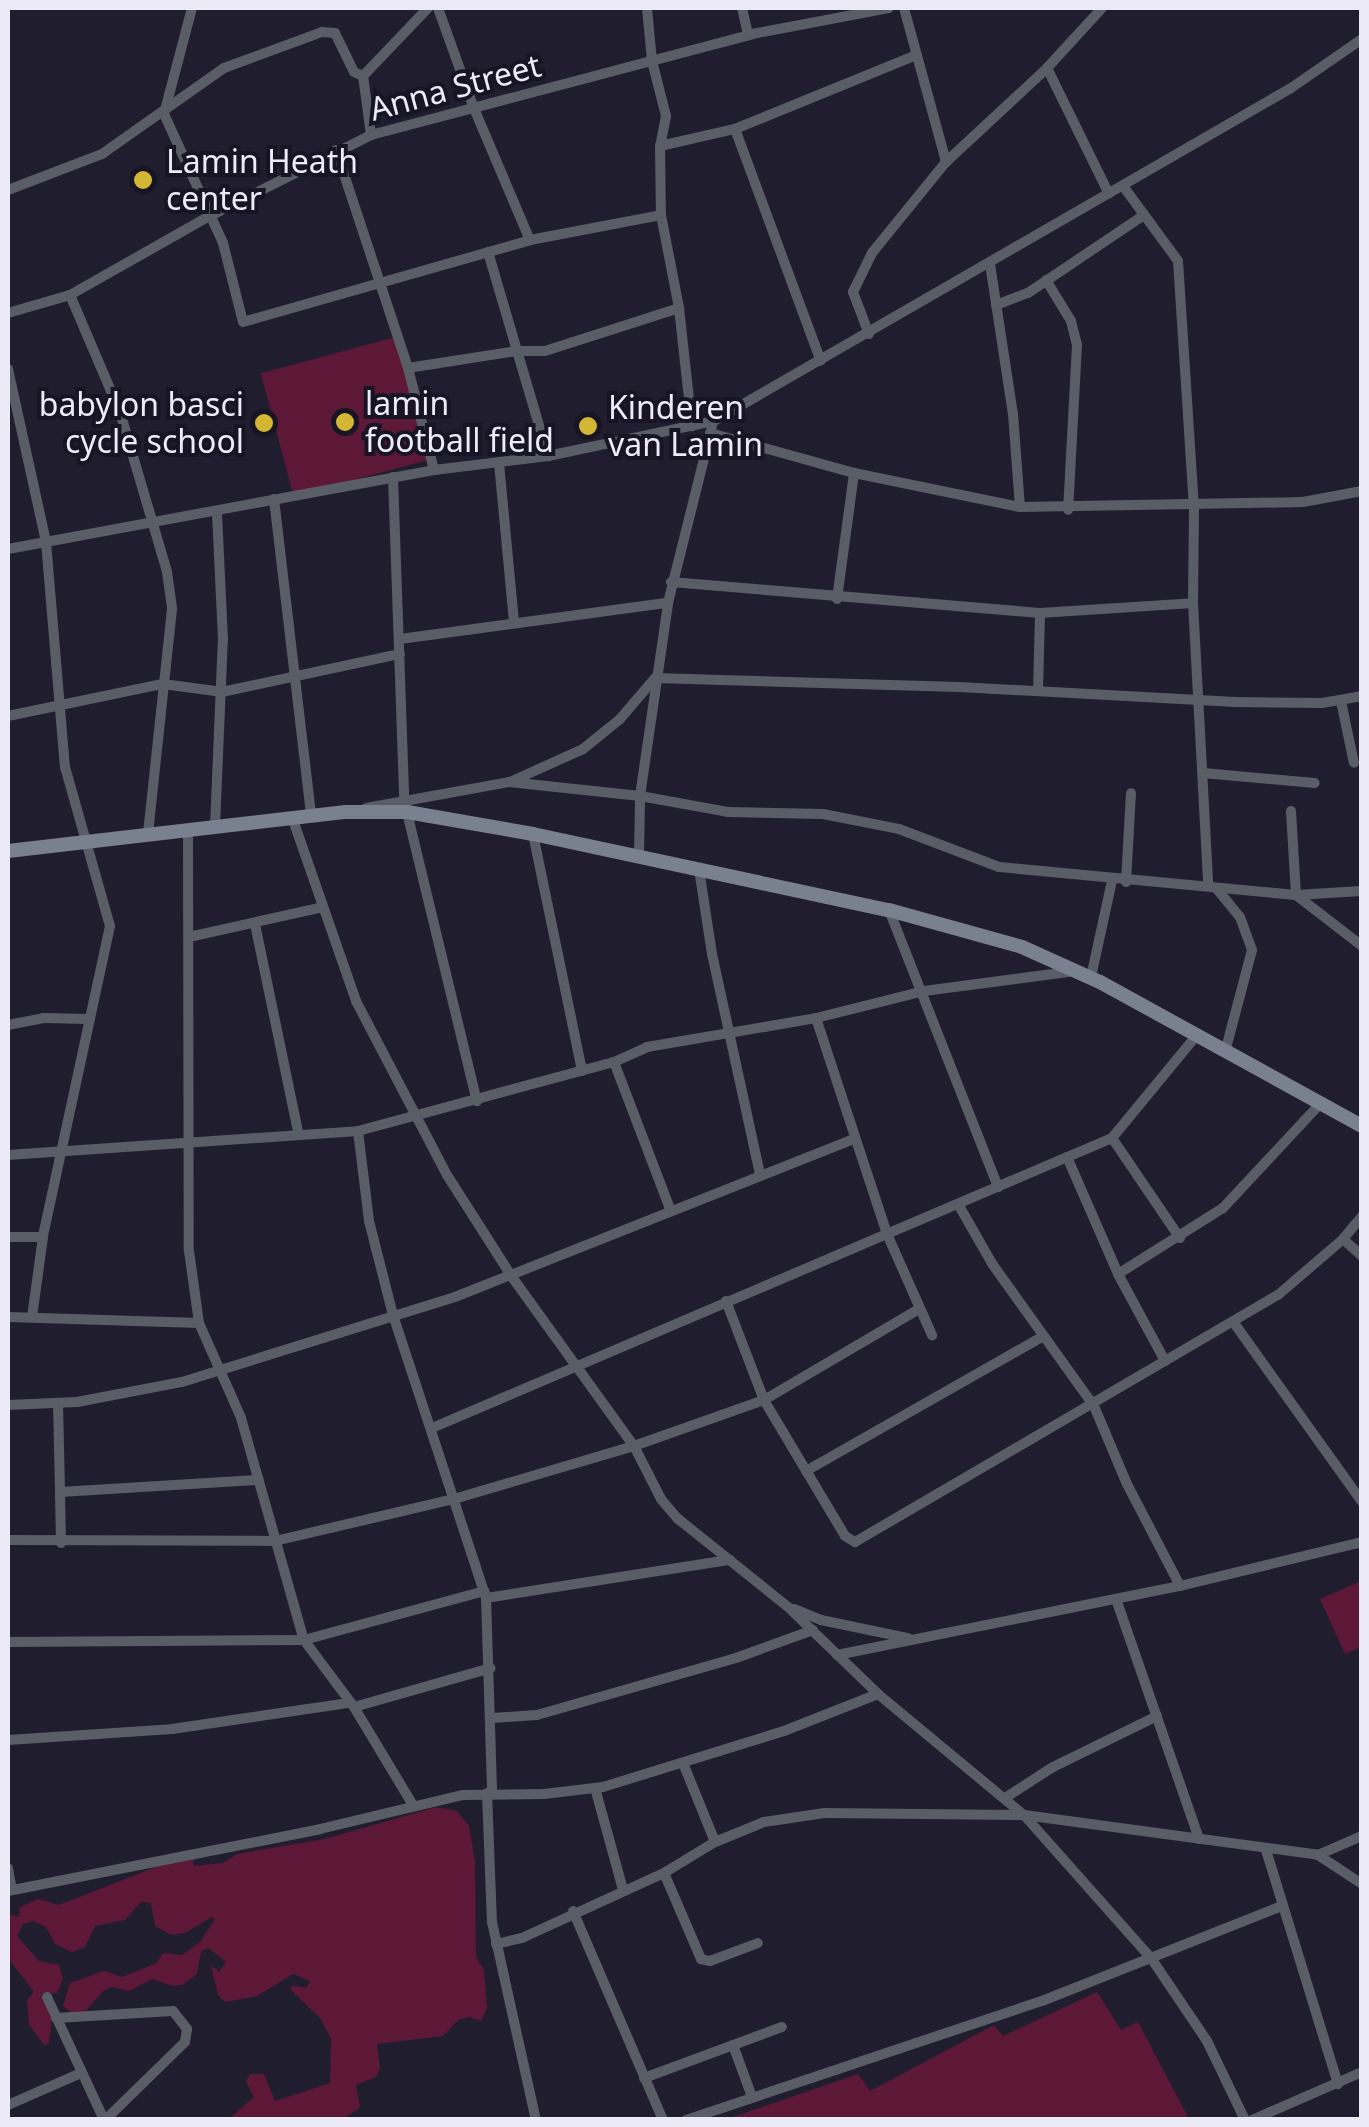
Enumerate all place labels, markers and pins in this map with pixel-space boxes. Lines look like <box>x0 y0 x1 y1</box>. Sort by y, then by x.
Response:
place label: Lamin Heath center <box>166 143 358 218</box>
marker: Lamin Heath center <box>130 167 156 193</box>
place label: lamin football field <box>365 385 554 460</box>
place label: babylon basci cycle school <box>39 386 244 461</box>
place label: Kinderen van Lamin <box>608 389 763 464</box>
marker: lamin football field <box>334 411 356 433</box>
marker: babylon basci cycle school <box>253 412 275 434</box>
marker: Kinderen van Lamin <box>577 415 599 437</box>

